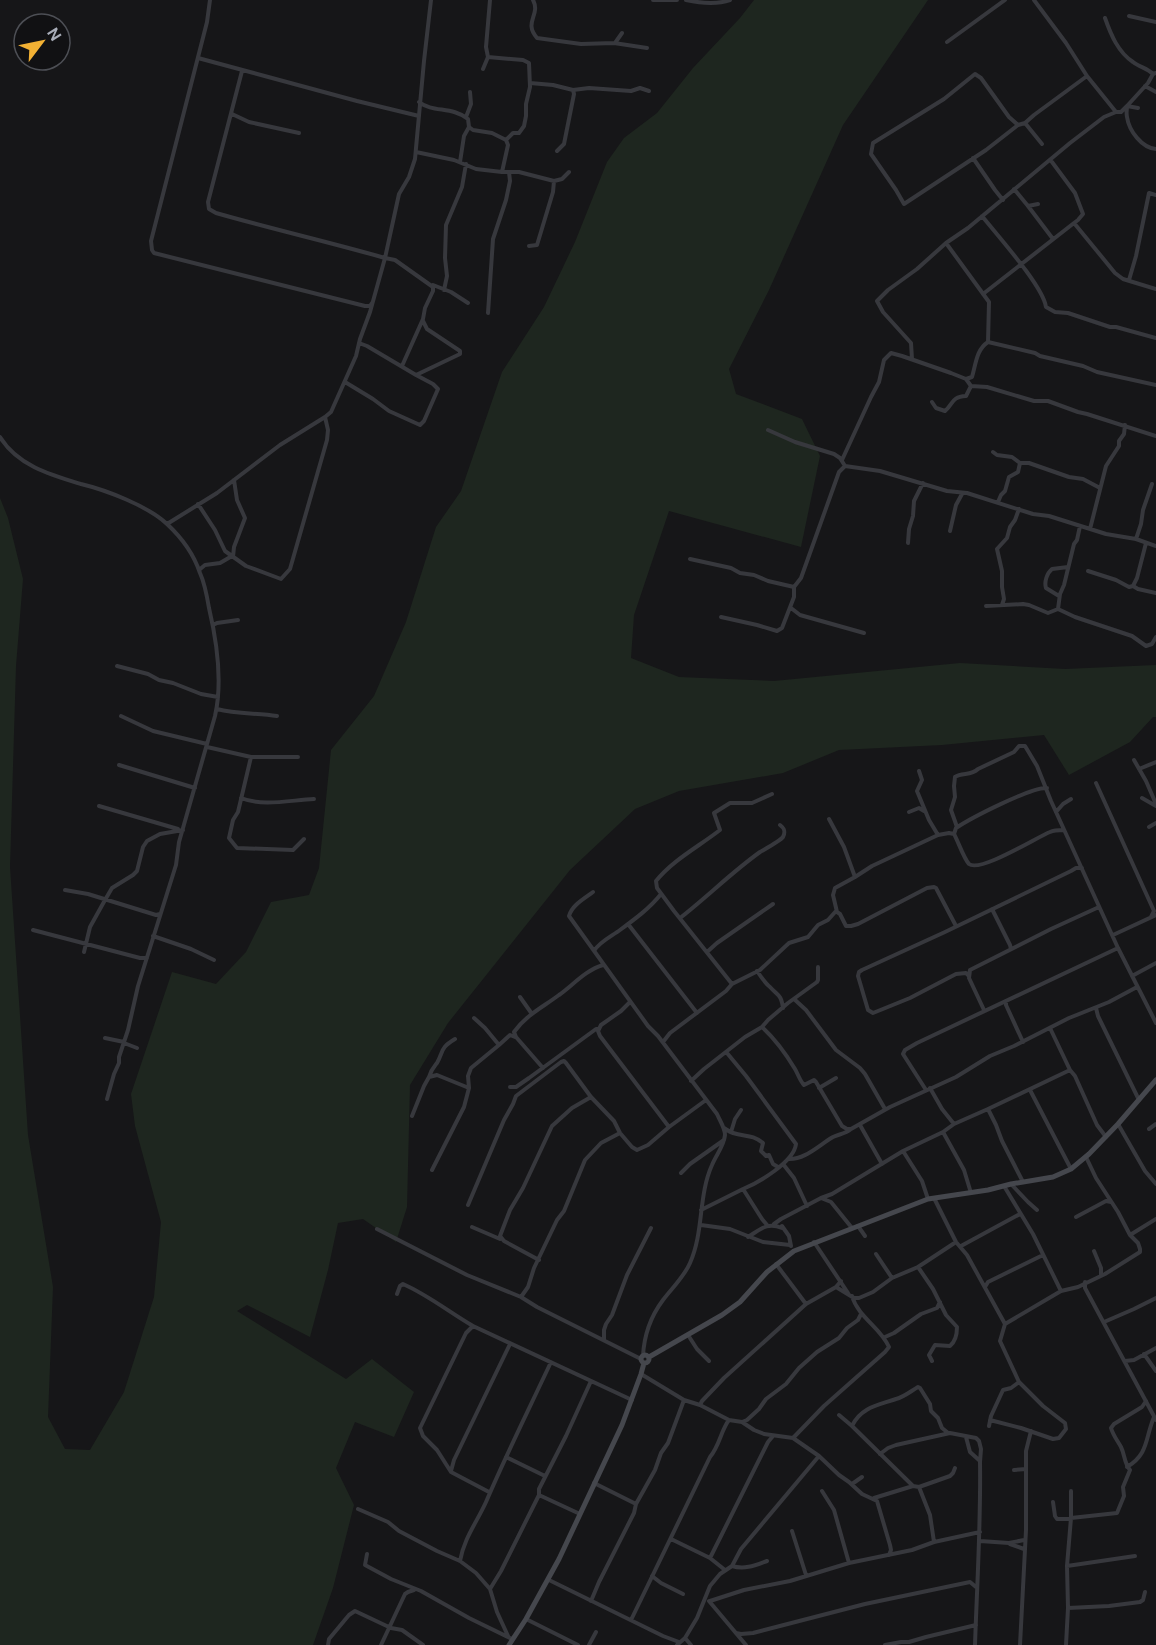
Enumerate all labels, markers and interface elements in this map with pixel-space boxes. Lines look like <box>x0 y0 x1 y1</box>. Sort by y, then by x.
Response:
north arrow <box>12 12 72 72</box>
text: N <box>42 24 66 45</box>

